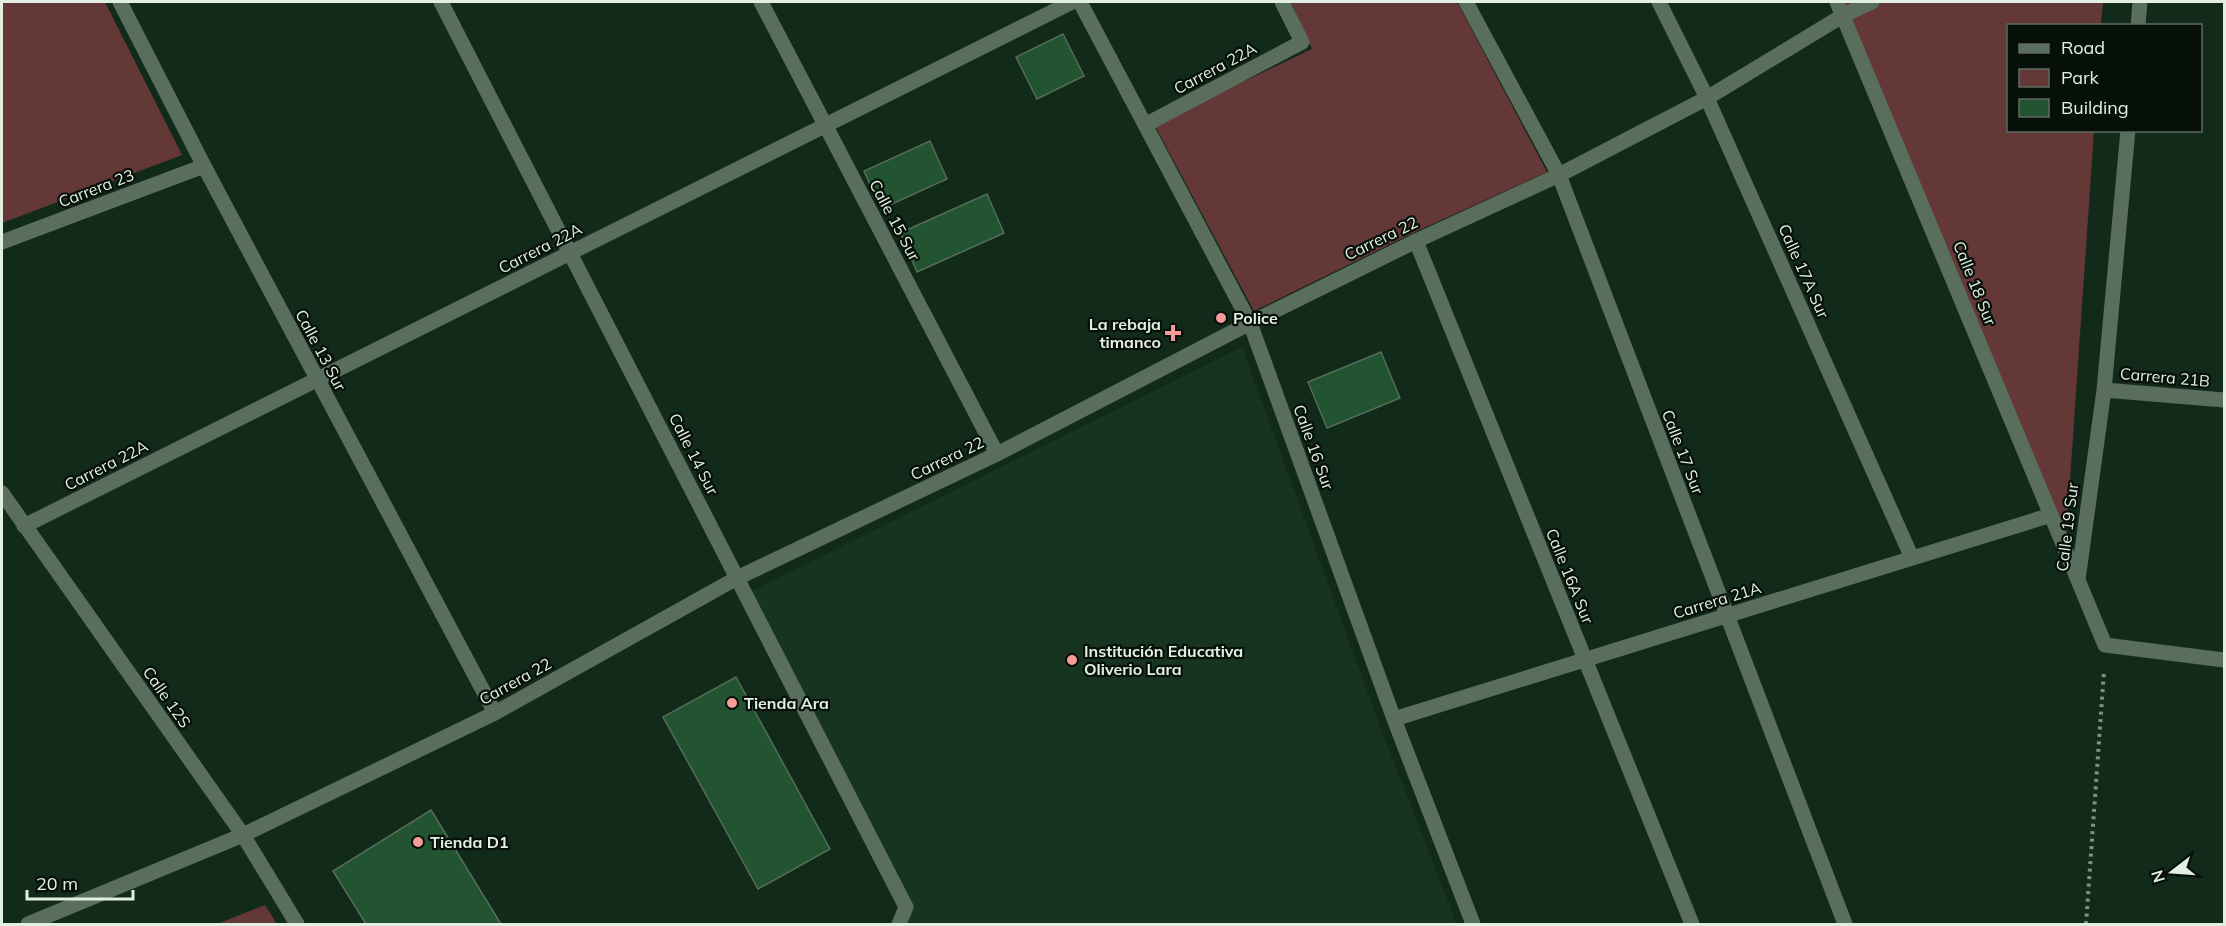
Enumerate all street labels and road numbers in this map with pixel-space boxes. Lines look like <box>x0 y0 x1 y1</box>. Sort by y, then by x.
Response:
street label: Carrera 22A <box>1170 38 1260 98</box>
street label: Carrera 23 <box>55 164 137 212</box>
street label: Calle 15 Sur <box>865 176 925 264</box>
street label: Carrera 22 <box>1341 212 1421 264</box>
street label: Carrera 22A <box>495 218 585 278</box>
street label: Calle 17A Sur <box>1774 221 1834 321</box>
street label: Calle 18 Sur <box>1949 238 2001 328</box>
street label: Calle 13 Sur <box>291 306 351 394</box>
street label: Carrera 21B <box>2119 363 2211 391</box>
street label: Calle 16 Sur <box>1289 402 1339 492</box>
street label: Calle 17 Sur <box>1658 407 1708 497</box>
street label: Calle 14 Sur <box>665 410 723 498</box>
street label: Carrera 22 <box>907 432 987 484</box>
street label: Carrera 22A <box>61 435 151 495</box>
street label: Calle 19 Sur <box>2052 481 2082 572</box>
street label: Calle 16A Sur <box>1542 525 1598 627</box>
street label: Carrera 21A <box>1671 577 1764 623</box>
street label: Carrera 22 <box>476 653 554 709</box>
street label: Calle 12S <box>139 663 195 731</box>

